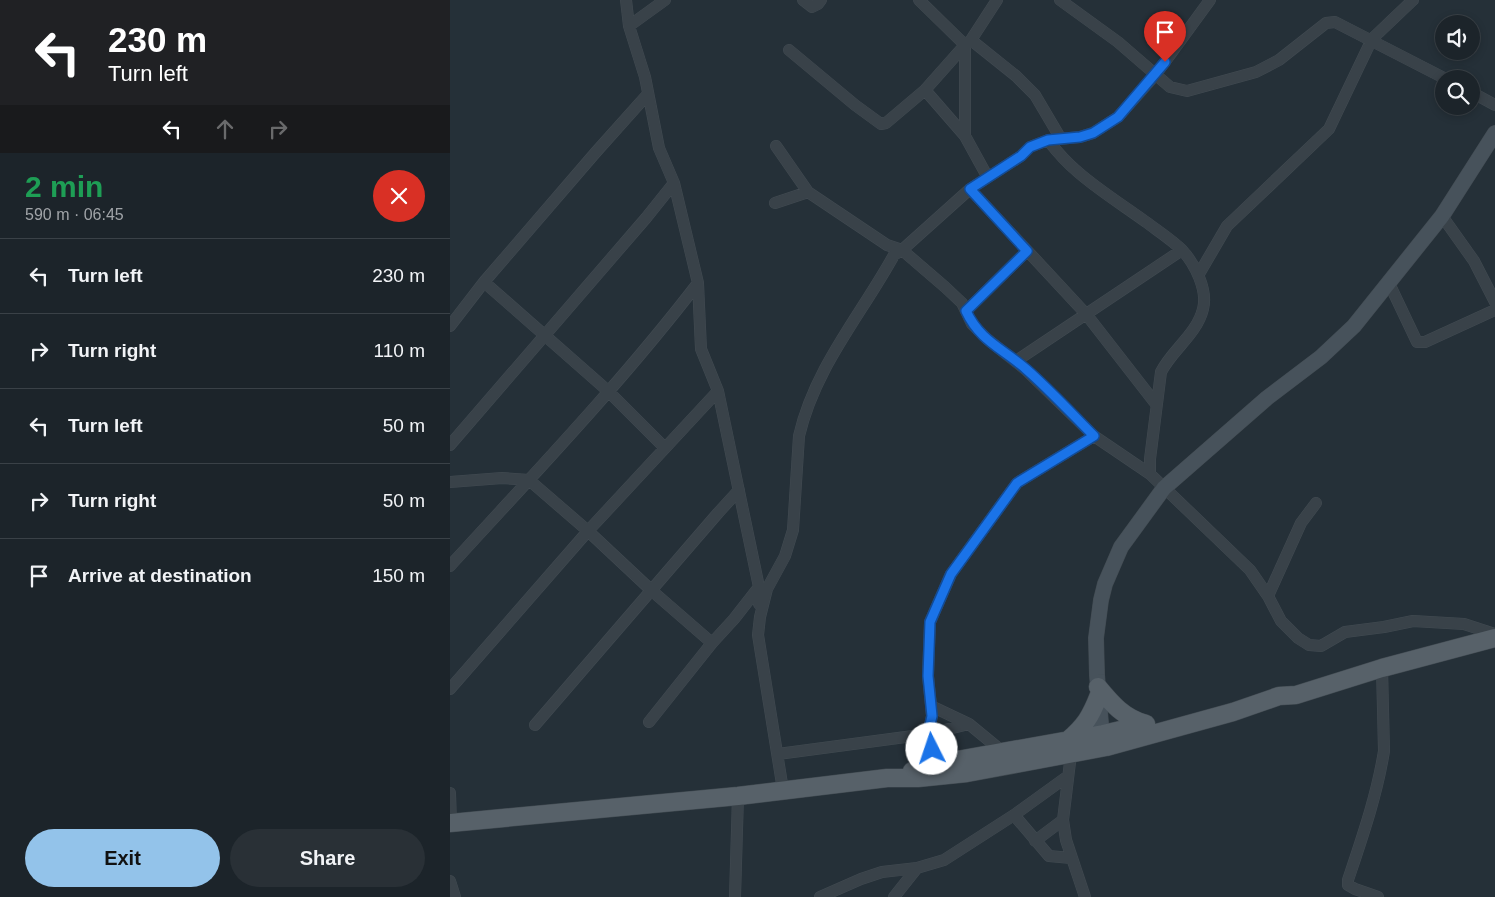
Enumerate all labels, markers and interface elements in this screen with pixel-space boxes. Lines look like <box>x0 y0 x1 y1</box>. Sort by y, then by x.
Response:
pin <box>1144 11 1186 62</box>
map controls <box>1435 15 1480 115</box>
button: sound <box>1435 15 1480 60</box>
icon: arrive <box>1151 18 1179 46</box>
icon: left <box>25 20 90 85</box>
text: 230 m <box>108 20 207 59</box>
text: Turn left <box>108 61 188 86</box>
button: search <box>1435 70 1480 115</box>
icon: left <box>158 115 186 143</box>
icon: ahead <box>211 115 239 143</box>
icon: right <box>264 115 292 143</box>
text: 2 min <box>25 170 103 203</box>
button: close <box>373 170 425 222</box>
text: 590 m · 06:45 <box>25 206 124 223</box>
icon: left <box>25 262 53 290</box>
text: Turn left <box>68 265 143 286</box>
text: 230 m <box>372 265 425 286</box>
icon: right <box>25 337 53 365</box>
text: Turn right <box>68 340 156 361</box>
text: 110 m <box>374 340 425 361</box>
icon: left <box>25 412 53 440</box>
text: Turn left <box>68 415 143 436</box>
text: 50 m <box>383 415 425 436</box>
icon: right <box>25 487 53 515</box>
text: Turn right <box>68 490 156 511</box>
text: 50 m <box>383 490 425 511</box>
icon: arrive <box>25 562 53 590</box>
text: Arrive at destination <box>68 565 252 586</box>
text: 150 m <box>372 565 425 586</box>
position arrow <box>905 722 957 774</box>
button: Exit <box>25 829 220 887</box>
button: Share <box>230 829 425 887</box>

